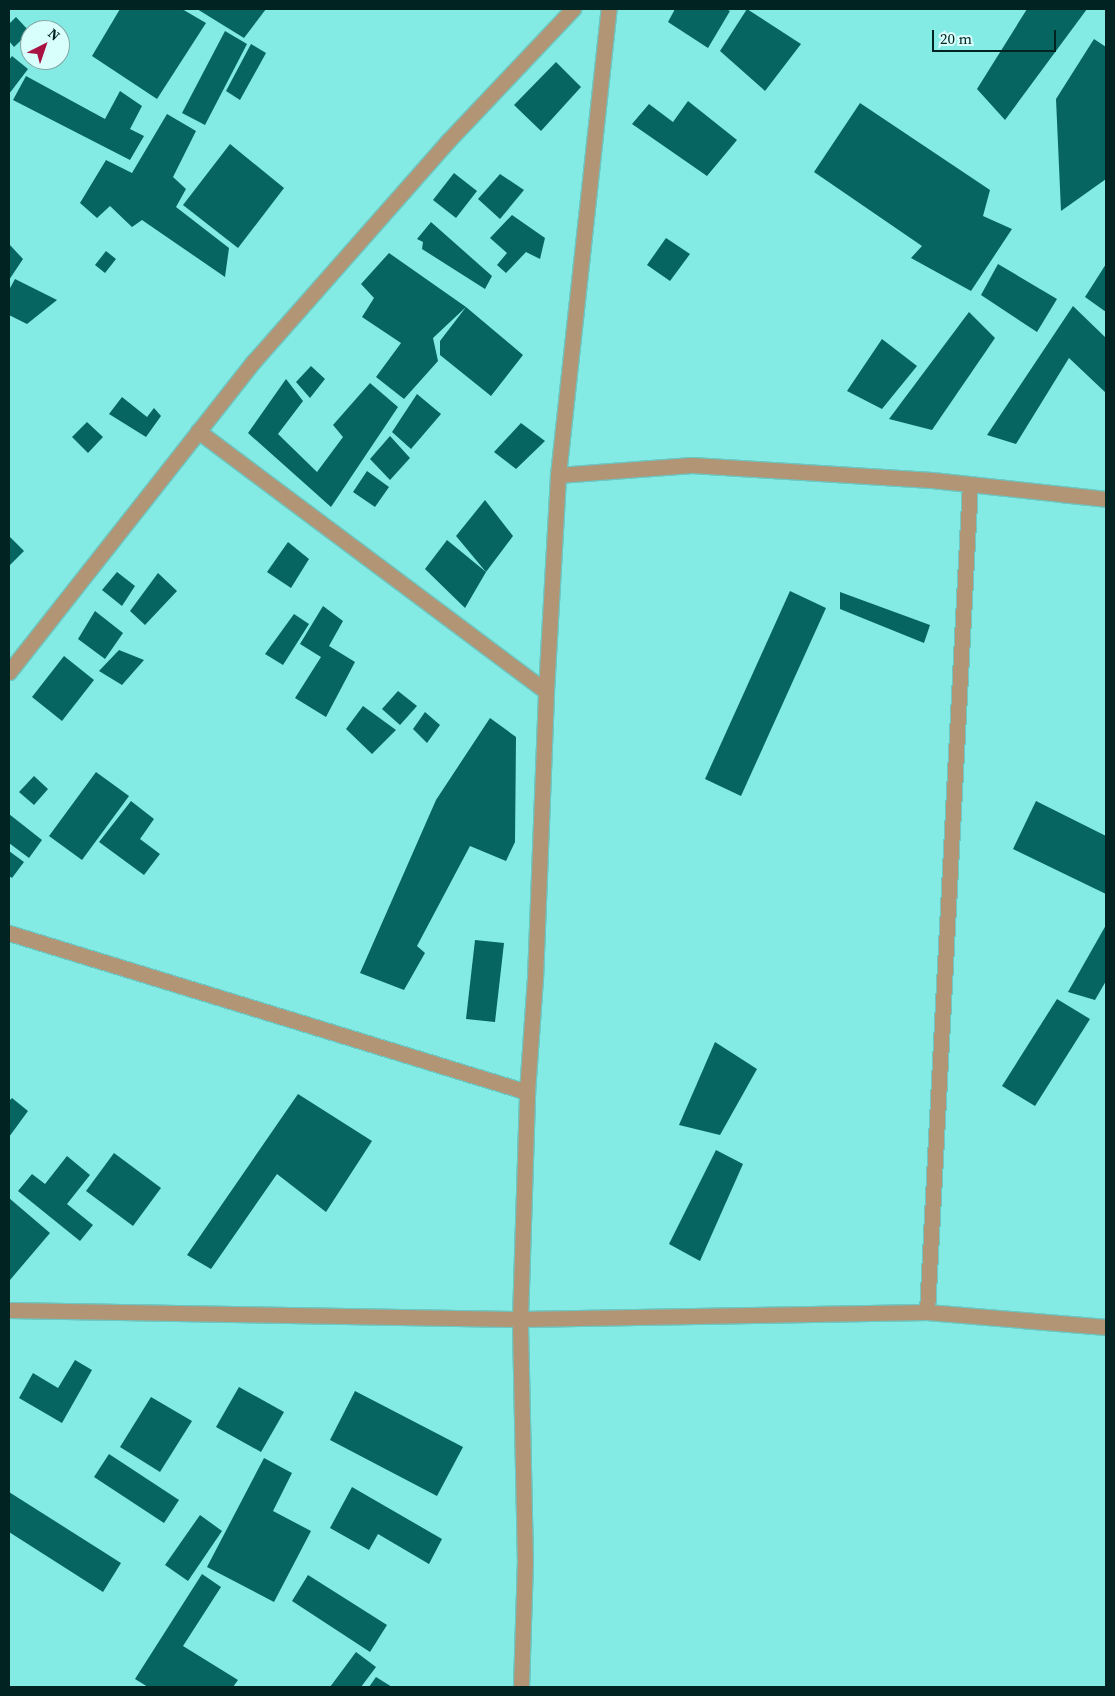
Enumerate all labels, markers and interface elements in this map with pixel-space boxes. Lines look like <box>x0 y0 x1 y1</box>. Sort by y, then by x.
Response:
north arrow <box>20 20 70 70</box>
scale bar <box>935 20 1059 52</box>
text: N <box>44 24 65 45</box>
text: 20 m <box>940 28 972 49</box>

